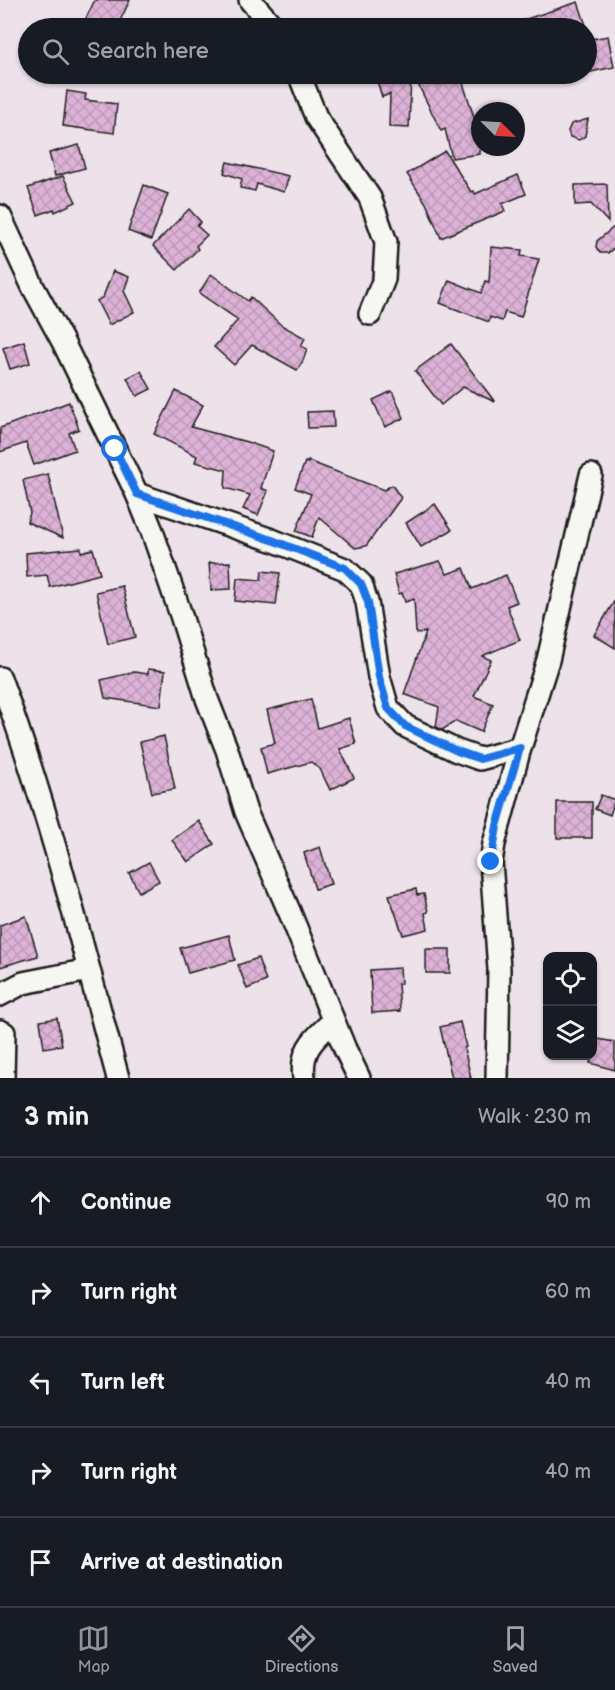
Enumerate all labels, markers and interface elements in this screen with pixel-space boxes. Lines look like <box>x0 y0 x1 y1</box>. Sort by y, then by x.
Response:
search box <box>18 18 597 84</box>
icon: search <box>39 35 72 68</box>
text: Search here <box>87 38 209 65</box>
north arrow <box>471 102 525 156</box>
route start <box>101 435 127 461</box>
route end <box>477 848 503 874</box>
map controls <box>543 952 597 1060</box>
button: locate <box>543 952 597 1006</box>
button: layers <box>543 1006 597 1060</box>
text: 3 min <box>24 1102 89 1133</box>
text: Walk · 230 m <box>478 1105 591 1129</box>
icon: ahead <box>24 1186 57 1219</box>
text: Continue <box>81 1189 171 1216</box>
text: 90 m <box>546 1190 591 1214</box>
icon: right <box>24 1276 57 1309</box>
text: Turn right <box>81 1279 177 1306</box>
text: 60 m <box>545 1280 591 1304</box>
icon: left <box>24 1366 57 1399</box>
text: Turn left <box>81 1369 165 1396</box>
text: 40 m <box>545 1370 591 1394</box>
icon: right <box>24 1456 57 1489</box>
text: Turn right <box>81 1459 177 1486</box>
text: 40 m <box>545 1460 591 1484</box>
icon: arrive <box>24 1546 57 1579</box>
text: Arrive at destination <box>81 1549 283 1576</box>
tab: Map <box>77 1622 110 1677</box>
tab: Directions <box>265 1622 338 1677</box>
tab: Saved <box>493 1622 538 1677</box>

